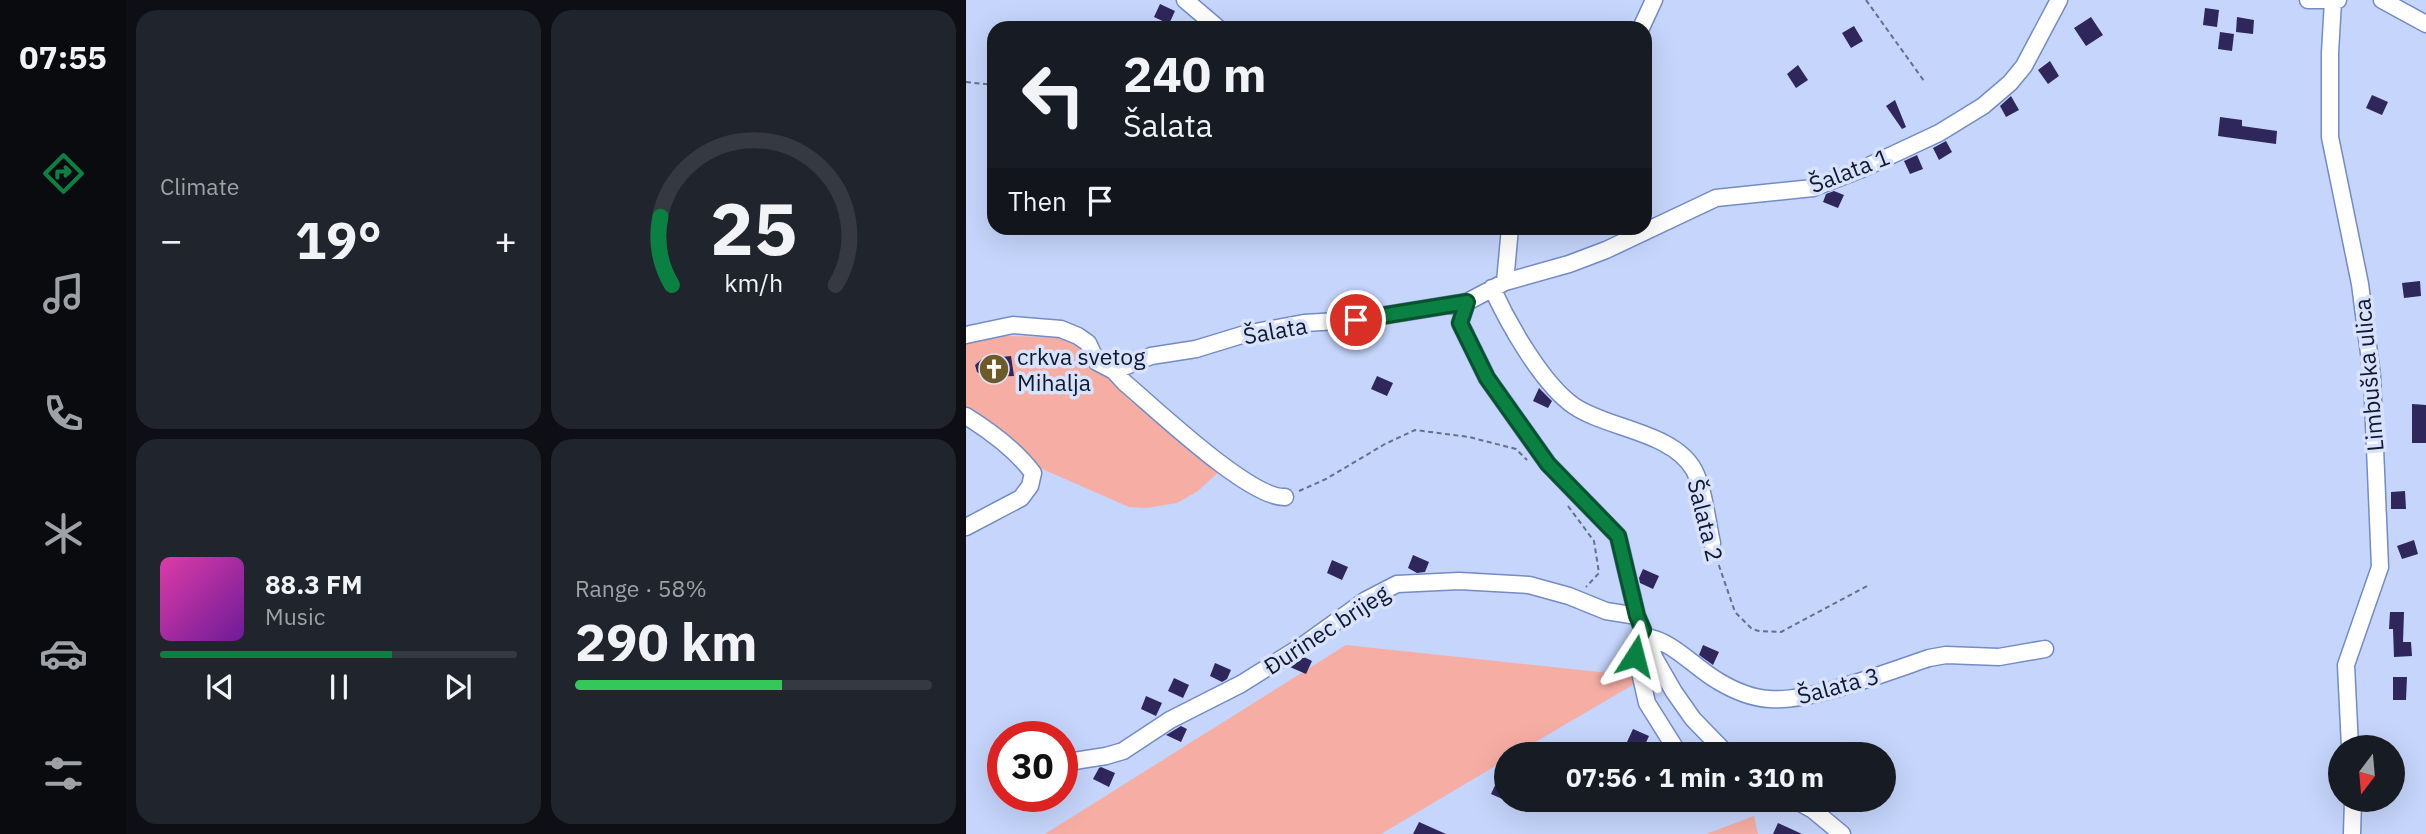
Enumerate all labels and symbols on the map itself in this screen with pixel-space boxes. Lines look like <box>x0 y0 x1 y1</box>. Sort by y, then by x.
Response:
street label: Šalata 1 <box>1805 141 1893 199</box>
pin <box>1326 290 1386 350</box>
street label: Limbuška ulica <box>2346 297 2390 453</box>
street label: Šalata <box>1241 310 1309 350</box>
place label: crkva svetog Mihalja <box>1017 341 1145 397</box>
church icon: crkva svetog Mihalja <box>977 352 1011 386</box>
street label: Šalata 2 <box>1681 476 1731 564</box>
street label: Đurinec brijeg <box>1258 577 1394 681</box>
position arrow <box>1598 619 1672 693</box>
street label: Šalata 3 <box>1794 660 1882 710</box>
speed limit sign: 30 <box>987 721 1078 812</box>
north arrow <box>2328 735 2404 812</box>

